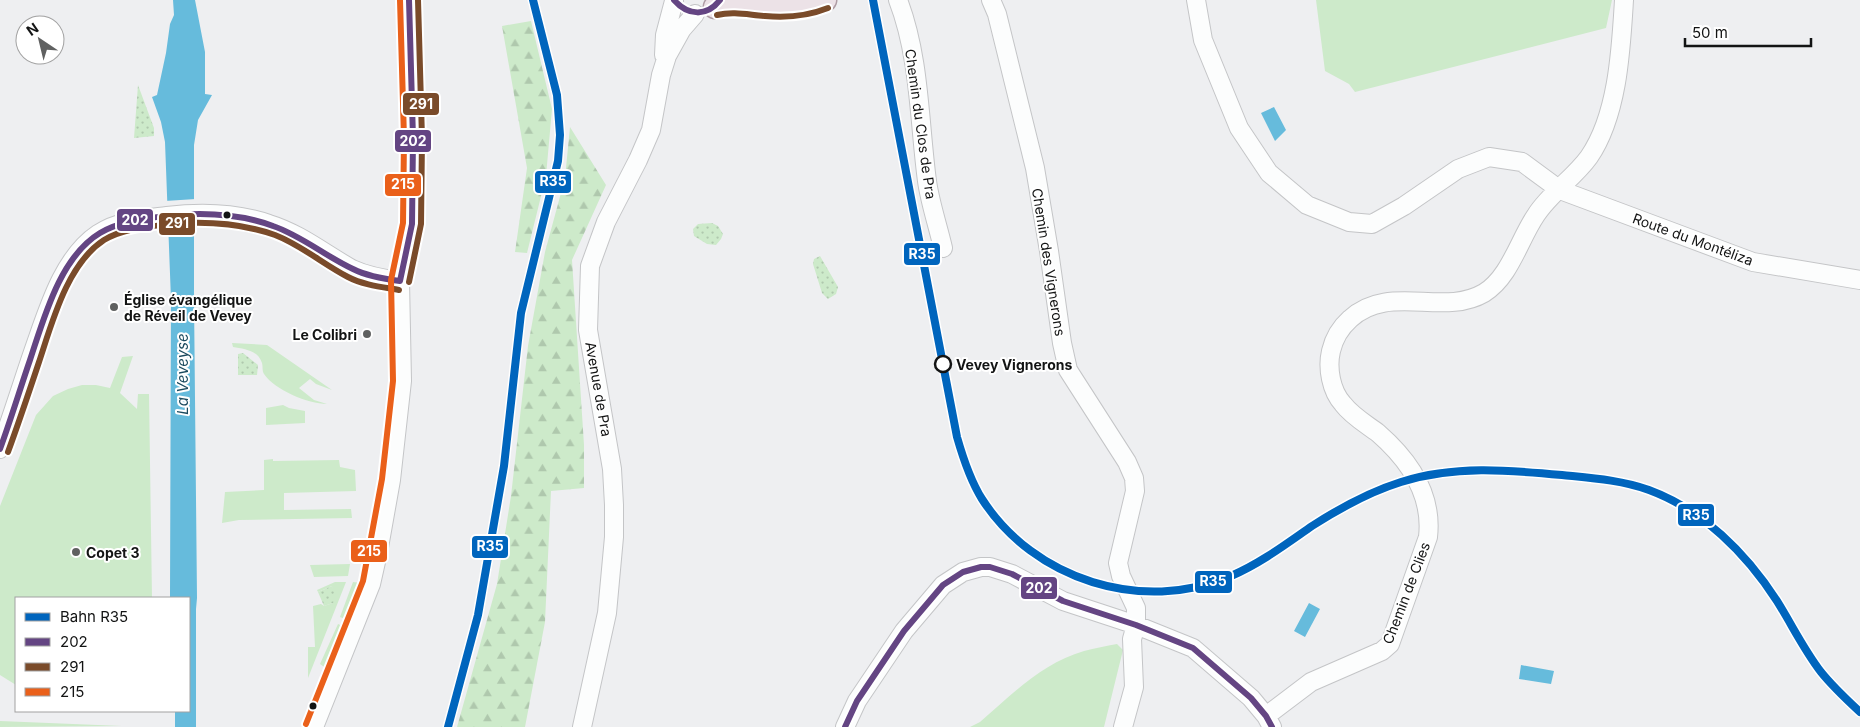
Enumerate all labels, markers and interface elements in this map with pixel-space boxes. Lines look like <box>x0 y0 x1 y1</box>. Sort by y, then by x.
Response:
north arrow <box>15 15 65 65</box>
scale bar <box>1685 15 1811 47</box>
text: N <box>23 19 42 39</box>
text: 50 m <box>1692 23 1728 42</box>
street label: Chemin du Clos de Pra <box>902 48 940 200</box>
line badge: 291 <box>402 92 440 116</box>
text: 291 <box>409 95 433 112</box>
line badge: 202 <box>394 129 432 153</box>
text: 202 <box>399 132 427 149</box>
line badge: R35 <box>534 170 572 194</box>
text: R35 <box>539 172 567 189</box>
line badge: 215 <box>384 173 422 197</box>
text: 215 <box>391 175 415 192</box>
street label: Chemin des Vignerons <box>1029 187 1069 337</box>
line badge: 202 <box>116 208 154 232</box>
street label: Route du Montéliza <box>1630 209 1756 269</box>
unlabelled marker <box>222 210 232 220</box>
text: 202 <box>121 211 149 228</box>
line badge: 291 <box>158 212 196 236</box>
text: 291 <box>165 214 189 231</box>
line badge: R35 <box>903 242 941 266</box>
text: R35 <box>908 245 936 262</box>
place label: Église évangélique de Réveil de Vevey <box>124 290 252 324</box>
marker: Église évangélique de Réveil de Vevey <box>108 301 120 313</box>
place label: Le Colibri <box>292 326 357 343</box>
marker: Le Colibri <box>361 328 373 340</box>
water label: La Veveyse <box>173 333 192 415</box>
street label: Avenue de Pra <box>582 340 616 438</box>
marker: Vevey Vignerons <box>934 355 952 373</box>
place label: Vevey Vignerons <box>956 356 1072 373</box>
line badge: R35 <box>1677 503 1715 527</box>
text: R35 <box>1682 506 1710 523</box>
line badge: R35 <box>471 535 509 559</box>
text: R35 <box>476 537 504 554</box>
line badge: 215 <box>350 539 388 563</box>
street label: Chemin de Clies <box>1379 540 1433 646</box>
text: 215 <box>357 542 381 559</box>
place label: Copet 3 <box>86 544 140 561</box>
marker: Copet 3 <box>70 546 82 558</box>
line badge: R35 <box>1194 570 1233 594</box>
text: R35 <box>1199 572 1227 589</box>
line badge: 202 <box>1020 576 1058 600</box>
text: 202 <box>1025 579 1053 596</box>
legend <box>15 597 190 712</box>
text: Bahn R35 <box>60 607 128 626</box>
text: 202 <box>60 632 88 651</box>
text: 291 <box>60 657 85 676</box>
text: 215 <box>60 682 84 701</box>
unlabelled marker <box>308 701 318 711</box>

